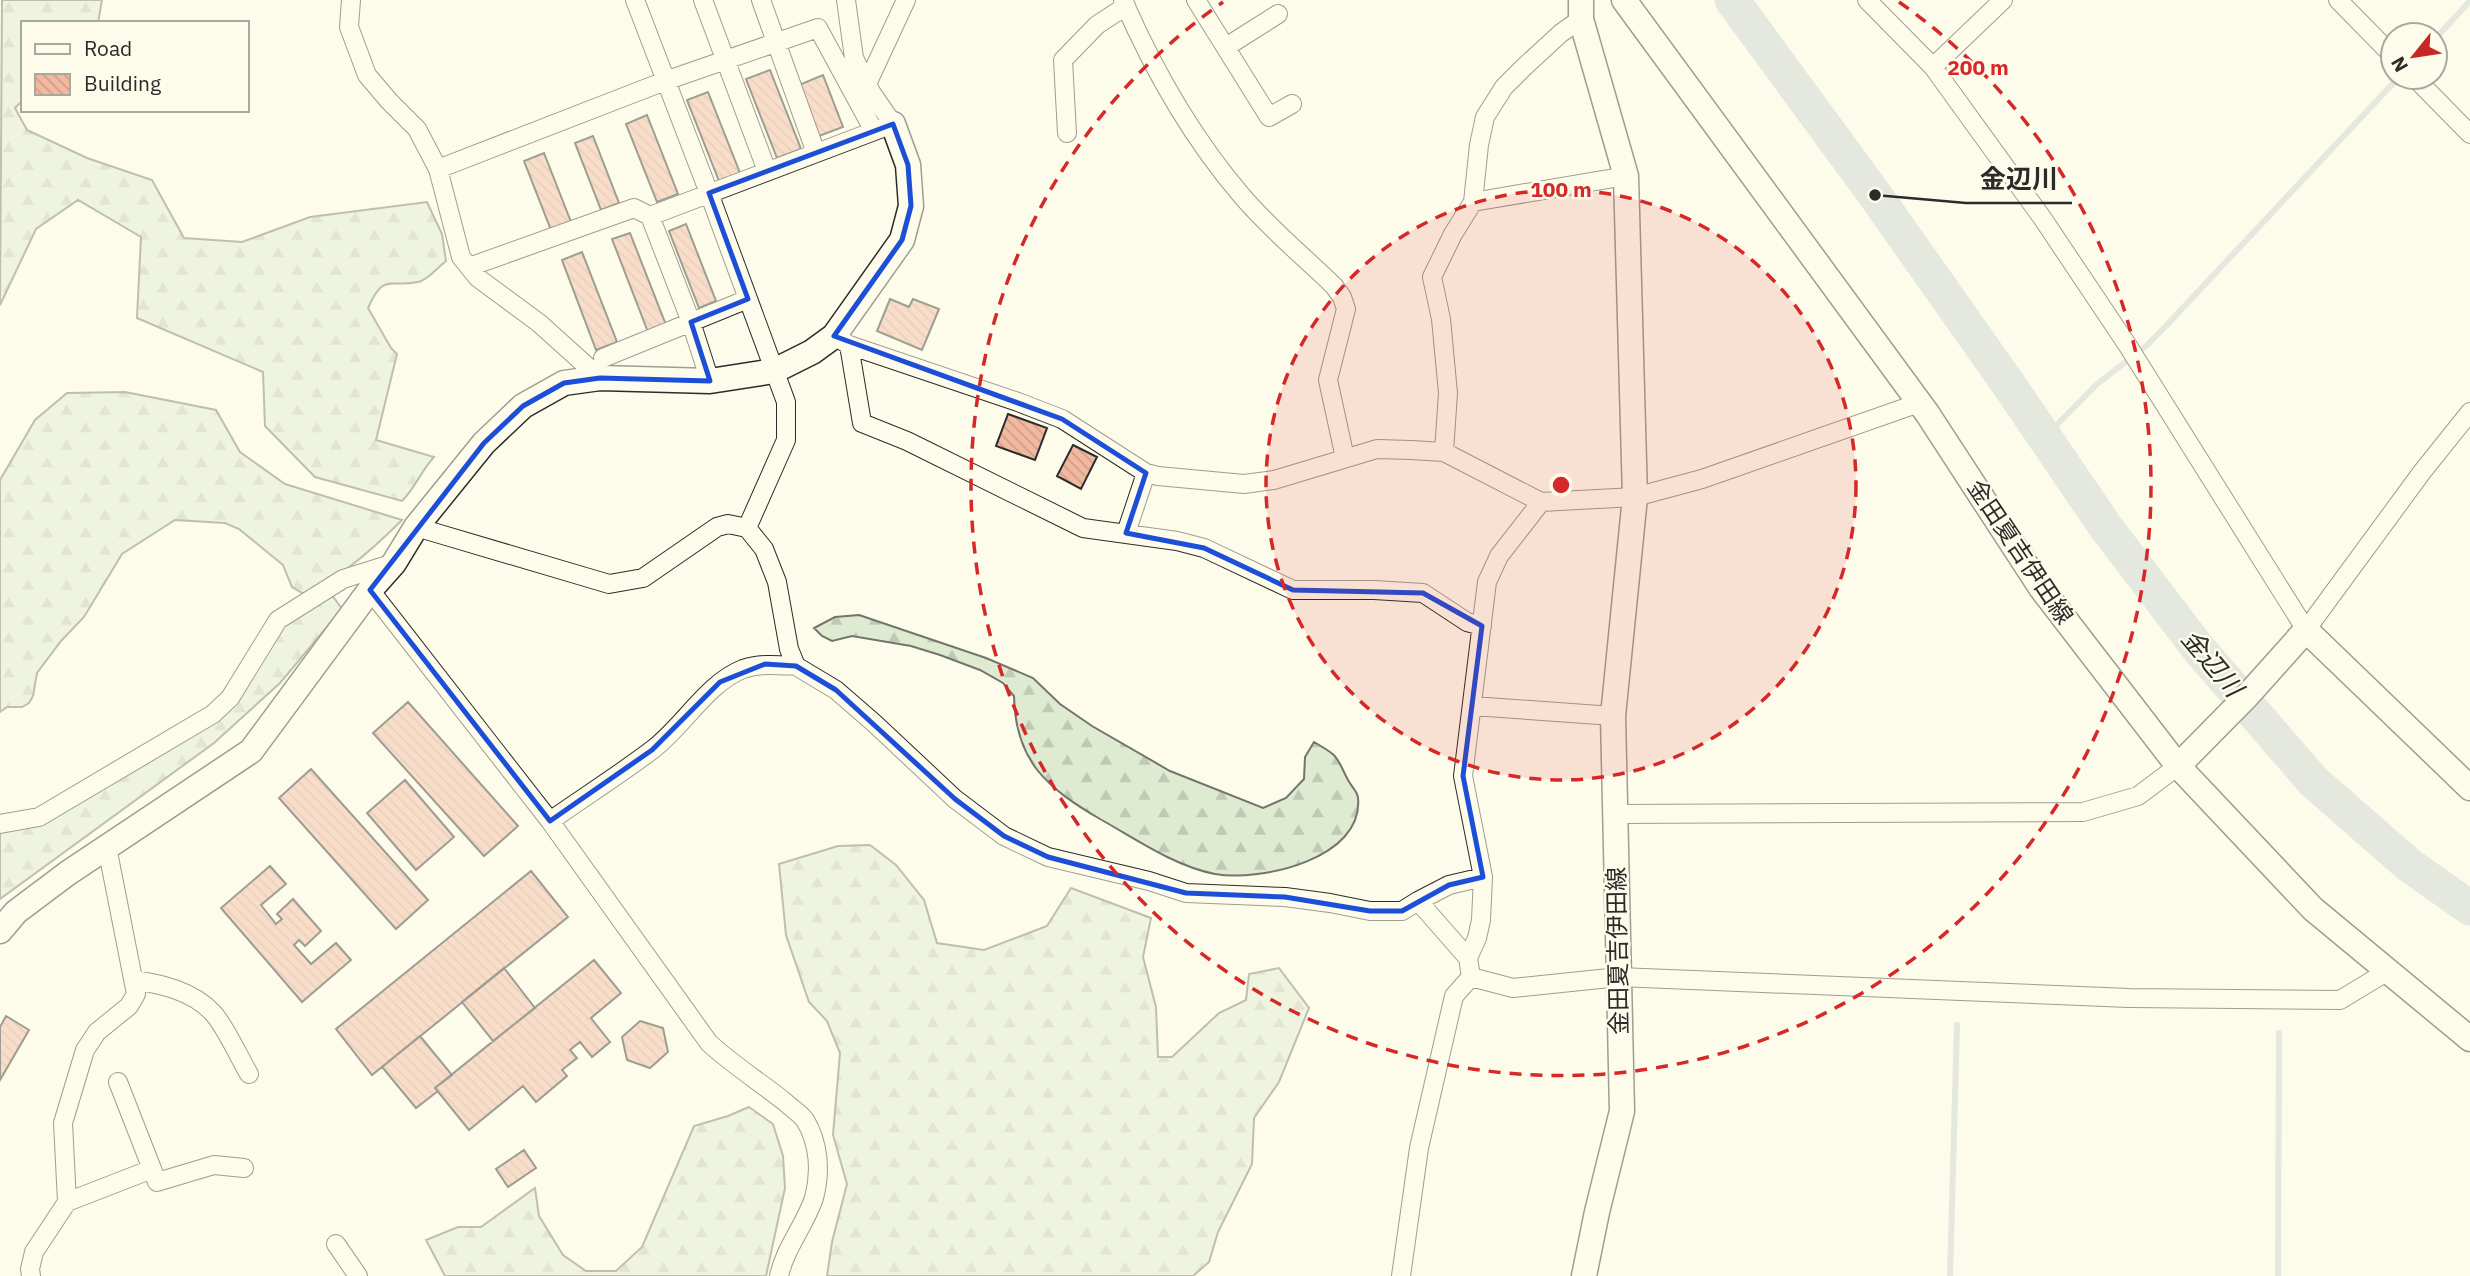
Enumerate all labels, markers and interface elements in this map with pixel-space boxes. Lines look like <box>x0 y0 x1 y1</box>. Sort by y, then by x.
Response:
legend <box>21 21 248 112</box>
north arrow <box>2379 21 2449 91</box>
text: Road <box>84 34 132 62</box>
text: 200 m <box>1947 53 2009 81</box>
text: N <box>2385 53 2413 76</box>
text: Building <box>84 69 161 97</box>
callout: 金辺川 <box>1966 156 2072 203</box>
text: 金辺川 <box>1980 161 2058 195</box>
text: 100 m <box>1530 175 1592 203</box>
centre of rings <box>1549 473 1573 497</box>
street label: 金田夏吉伊田線 <box>1961 473 2081 630</box>
water label: 金辺川 <box>2175 622 2253 705</box>
street label: 金田夏吉伊田線 <box>1600 867 1634 1035</box>

